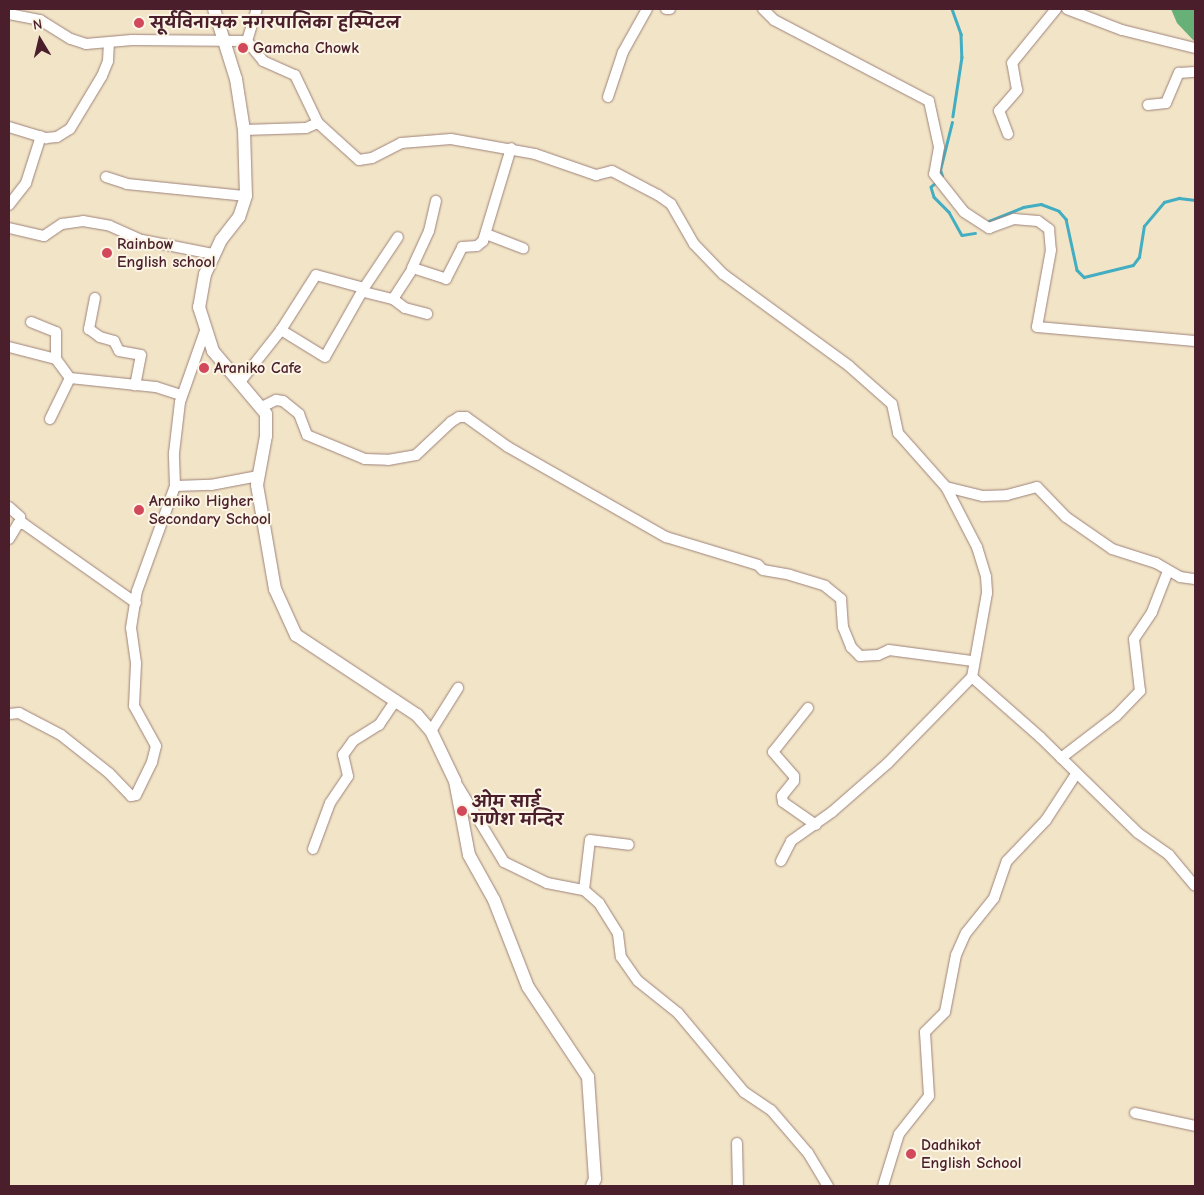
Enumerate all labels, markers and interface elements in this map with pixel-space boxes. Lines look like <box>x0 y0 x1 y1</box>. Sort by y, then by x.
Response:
place label: सूर्यविनायक नगरपालिका हस्पिटल <box>150 13 400 33</box>
north arrow <box>15 15 65 65</box>
text: N <box>32 16 43 34</box>
marker: सूर्यविनायक नगरपालिका हस्पिटल <box>132 16 146 30</box>
place label: Gamcha Chowk <box>253 38 359 58</box>
marker: Gamcha Chowk <box>237 42 249 54</box>
place label: Rainbow English school <box>117 234 216 272</box>
marker: Rainbow English school <box>101 247 113 259</box>
place label: Araniko Cafe <box>214 358 301 378</box>
marker: Araniko Cafe <box>198 362 210 374</box>
place label: Araniko Higher Secondary School <box>149 491 271 529</box>
marker: Araniko Higher Secondary School <box>133 504 145 516</box>
place label: ओम साई गणेश मन्दिर <box>472 792 563 830</box>
marker: ओम साई गणेश मन्दिर <box>456 805 468 817</box>
place label: Dadhikot English School <box>921 1135 1022 1173</box>
marker: Dadhikot English School <box>905 1148 917 1160</box>

